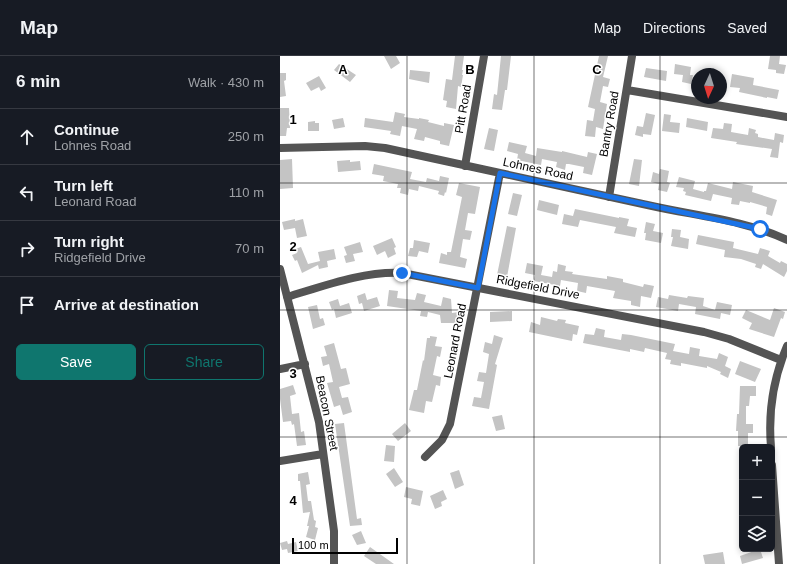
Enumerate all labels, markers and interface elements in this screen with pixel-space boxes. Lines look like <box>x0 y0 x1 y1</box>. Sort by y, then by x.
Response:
text: Map <box>20 17 58 38</box>
text: Map <box>594 20 621 36</box>
text: Directions <box>643 20 705 36</box>
text: Saved <box>727 20 767 36</box>
text: A <box>338 62 348 77</box>
text: B <box>465 62 475 77</box>
text: C <box>592 62 602 77</box>
north arrow <box>691 68 727 104</box>
text: 6 min <box>16 72 60 91</box>
text: Walk · 430 m <box>188 75 264 90</box>
street label: Pitt Road <box>452 83 474 135</box>
street label: Bantry Road <box>596 90 622 158</box>
text: 1 <box>289 112 297 127</box>
text: Continue <box>54 121 119 138</box>
icon: ahead <box>16 126 38 148</box>
text: 250 m <box>228 129 264 144</box>
text: Lohnes Road <box>54 138 131 153</box>
street label: Lohnes Road <box>502 155 574 183</box>
text: Turn left <box>54 177 113 194</box>
icon: left <box>16 182 38 204</box>
text: 110 m <box>229 185 264 200</box>
text: Leonard Road <box>54 194 136 209</box>
route start <box>751 220 769 238</box>
text: Turn right <box>54 233 124 250</box>
icon: right <box>16 238 38 260</box>
text: 2 <box>289 239 297 254</box>
text: 70 m <box>235 241 264 256</box>
text: Ridgefield Drive <box>54 250 146 265</box>
route end <box>393 264 411 282</box>
street label: Ridgefield Drive <box>495 272 581 302</box>
icon: arrive <box>16 294 38 316</box>
text: Arrive at destination <box>54 296 199 313</box>
street label: Leonard Road <box>441 302 469 380</box>
button: Save <box>16 344 136 380</box>
button: Share <box>144 344 264 380</box>
text: 3 <box>289 366 297 381</box>
street label: Beacon Street <box>313 374 341 452</box>
map controls <box>739 444 775 552</box>
button: + <box>739 444 775 480</box>
button: − <box>739 480 775 516</box>
text: 4 <box>289 493 297 508</box>
button: layers <box>739 516 775 552</box>
scale bar <box>292 536 398 555</box>
text: 100 m <box>298 539 329 551</box>

